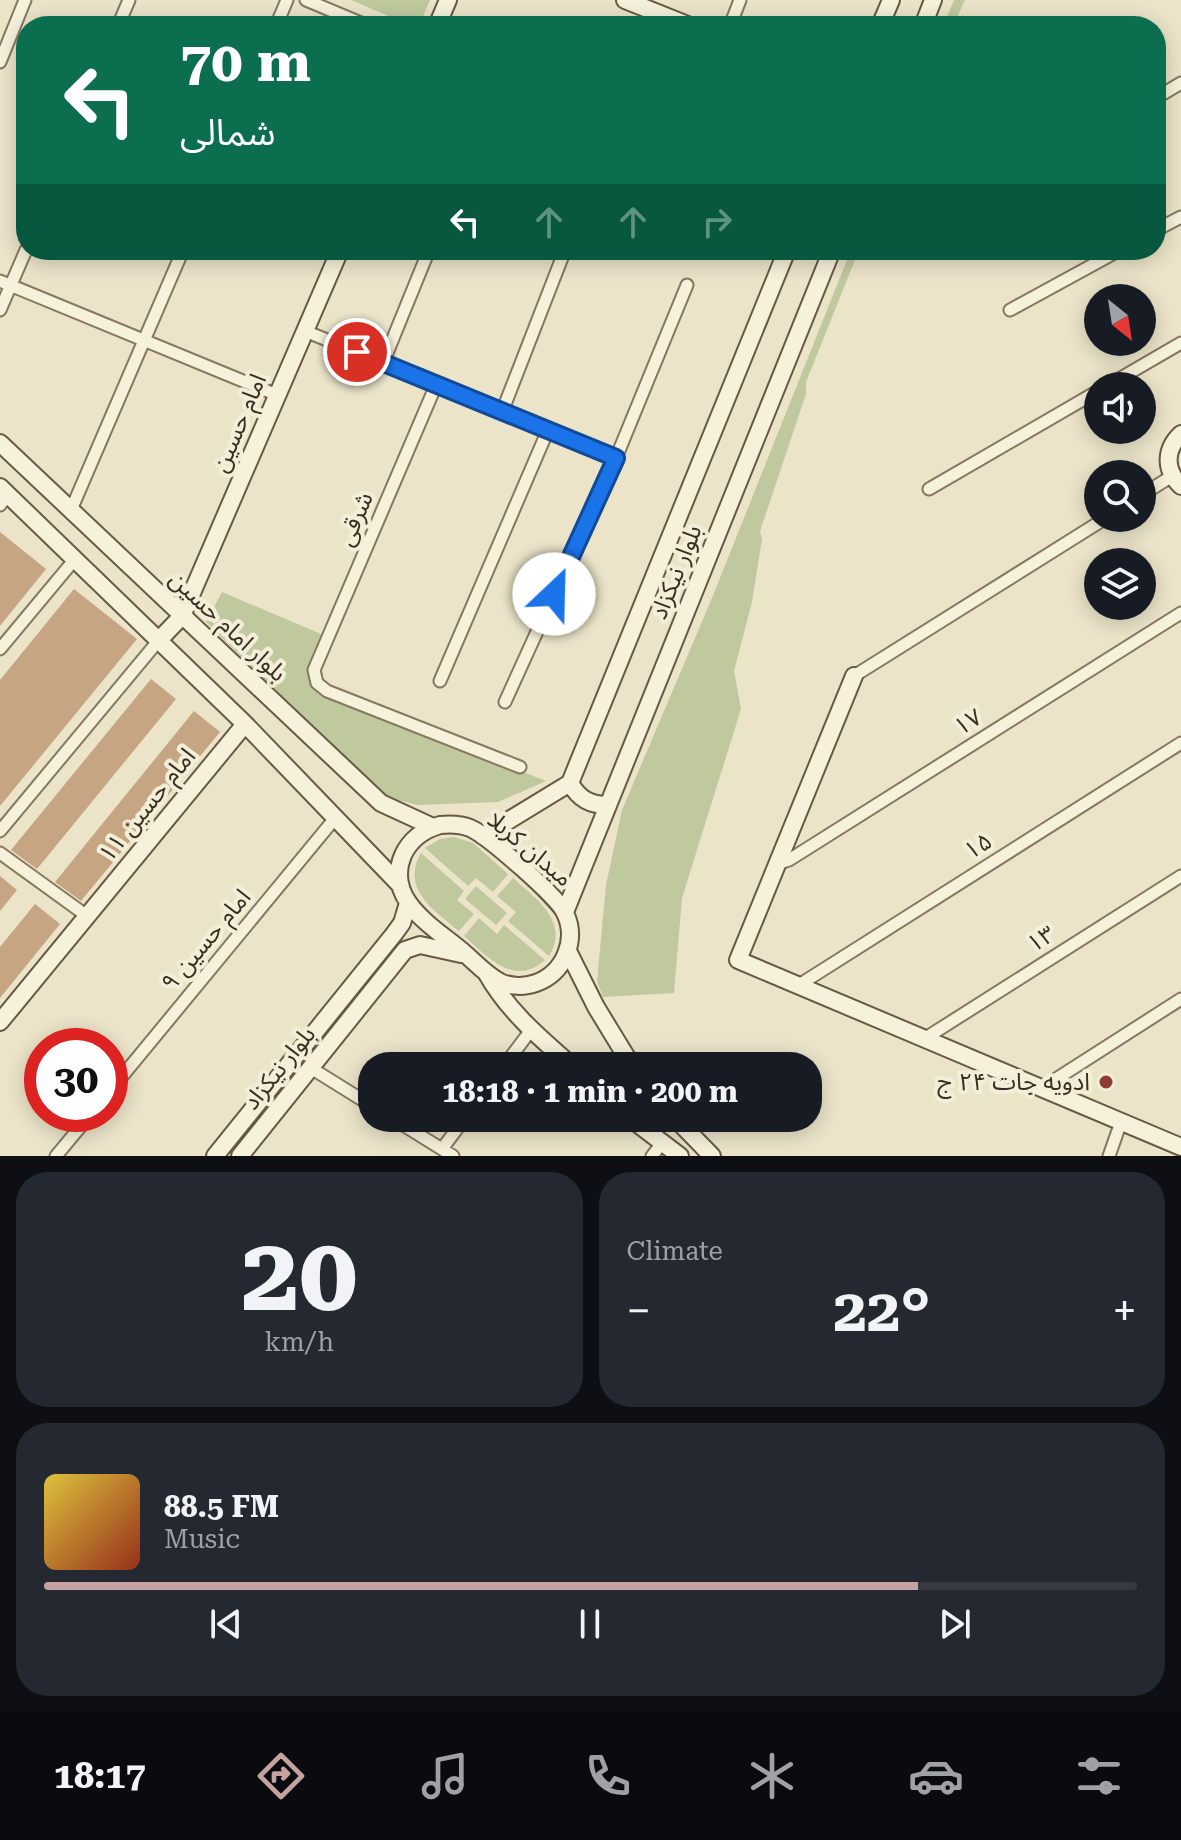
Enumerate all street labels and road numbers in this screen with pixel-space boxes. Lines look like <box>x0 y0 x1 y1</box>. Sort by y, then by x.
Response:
street label: امام حسین <box>206 370 276 478</box>
street label: شرقی <box>331 488 379 550</box>
street label: بلوار نیکزاد <box>644 521 708 623</box>
street label: بلوار امام حسین <box>161 565 292 690</box>
street label: ۱۷ <box>949 703 987 741</box>
street label: امام حسین ۱۱ <box>93 743 204 870</box>
street label: میدان کربلا <box>482 805 578 893</box>
street label: ۱۵ <box>959 827 997 865</box>
street label: امام حسین ۹ <box>155 884 260 999</box>
street label: ۱۳ <box>1022 920 1060 958</box>
street label: بلوار نیکزاد <box>237 1021 321 1115</box>

